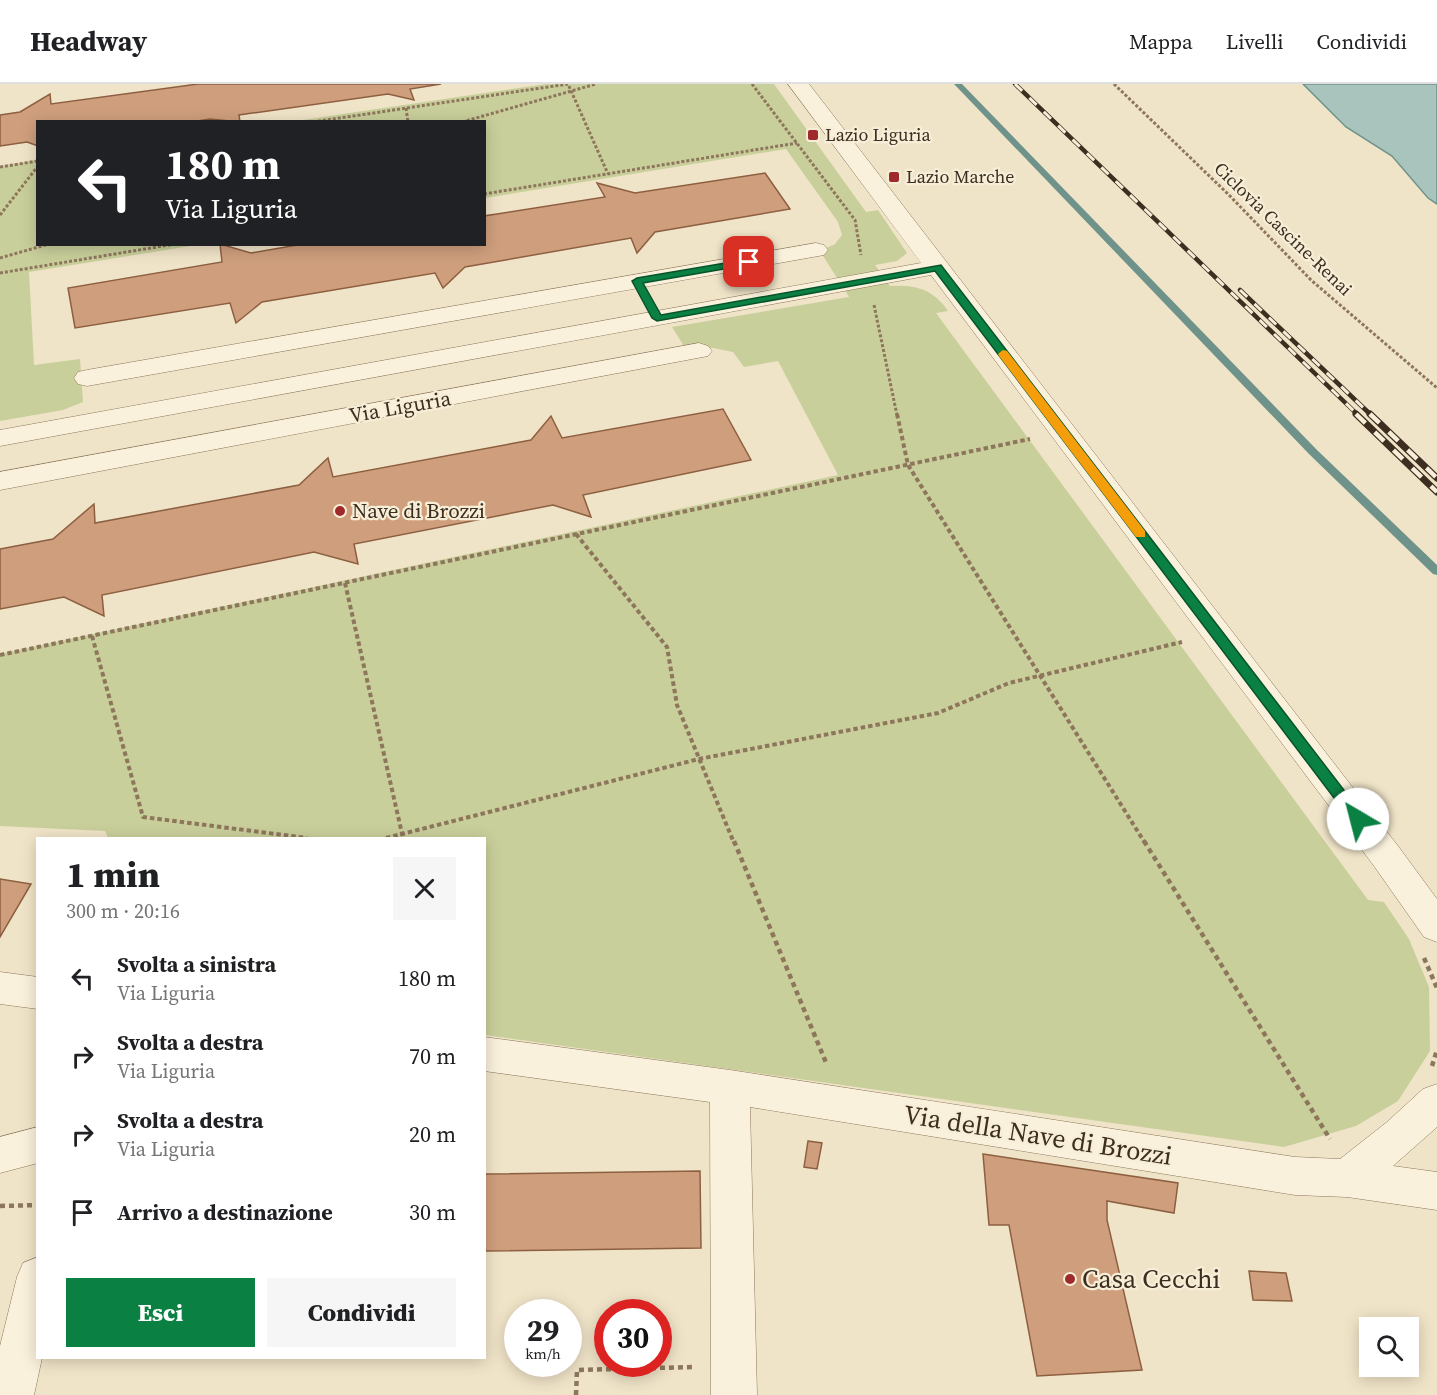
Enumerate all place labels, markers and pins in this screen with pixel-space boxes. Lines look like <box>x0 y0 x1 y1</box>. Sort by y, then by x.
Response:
place label: Lazio Liguria <box>825 122 931 147</box>
marker: Lazio Liguria <box>806 128 820 142</box>
place label: Lazio Marche <box>906 164 1015 189</box>
marker: Lazio Marche <box>887 170 901 184</box>
pin <box>723 236 774 287</box>
place label: Nave di Brozzi <box>352 496 485 525</box>
marker: Nave di Brozzi <box>333 504 347 518</box>
place label: Casa Cecchi <box>1082 1261 1220 1297</box>
marker: Casa Cecchi <box>1063 1272 1077 1286</box>

